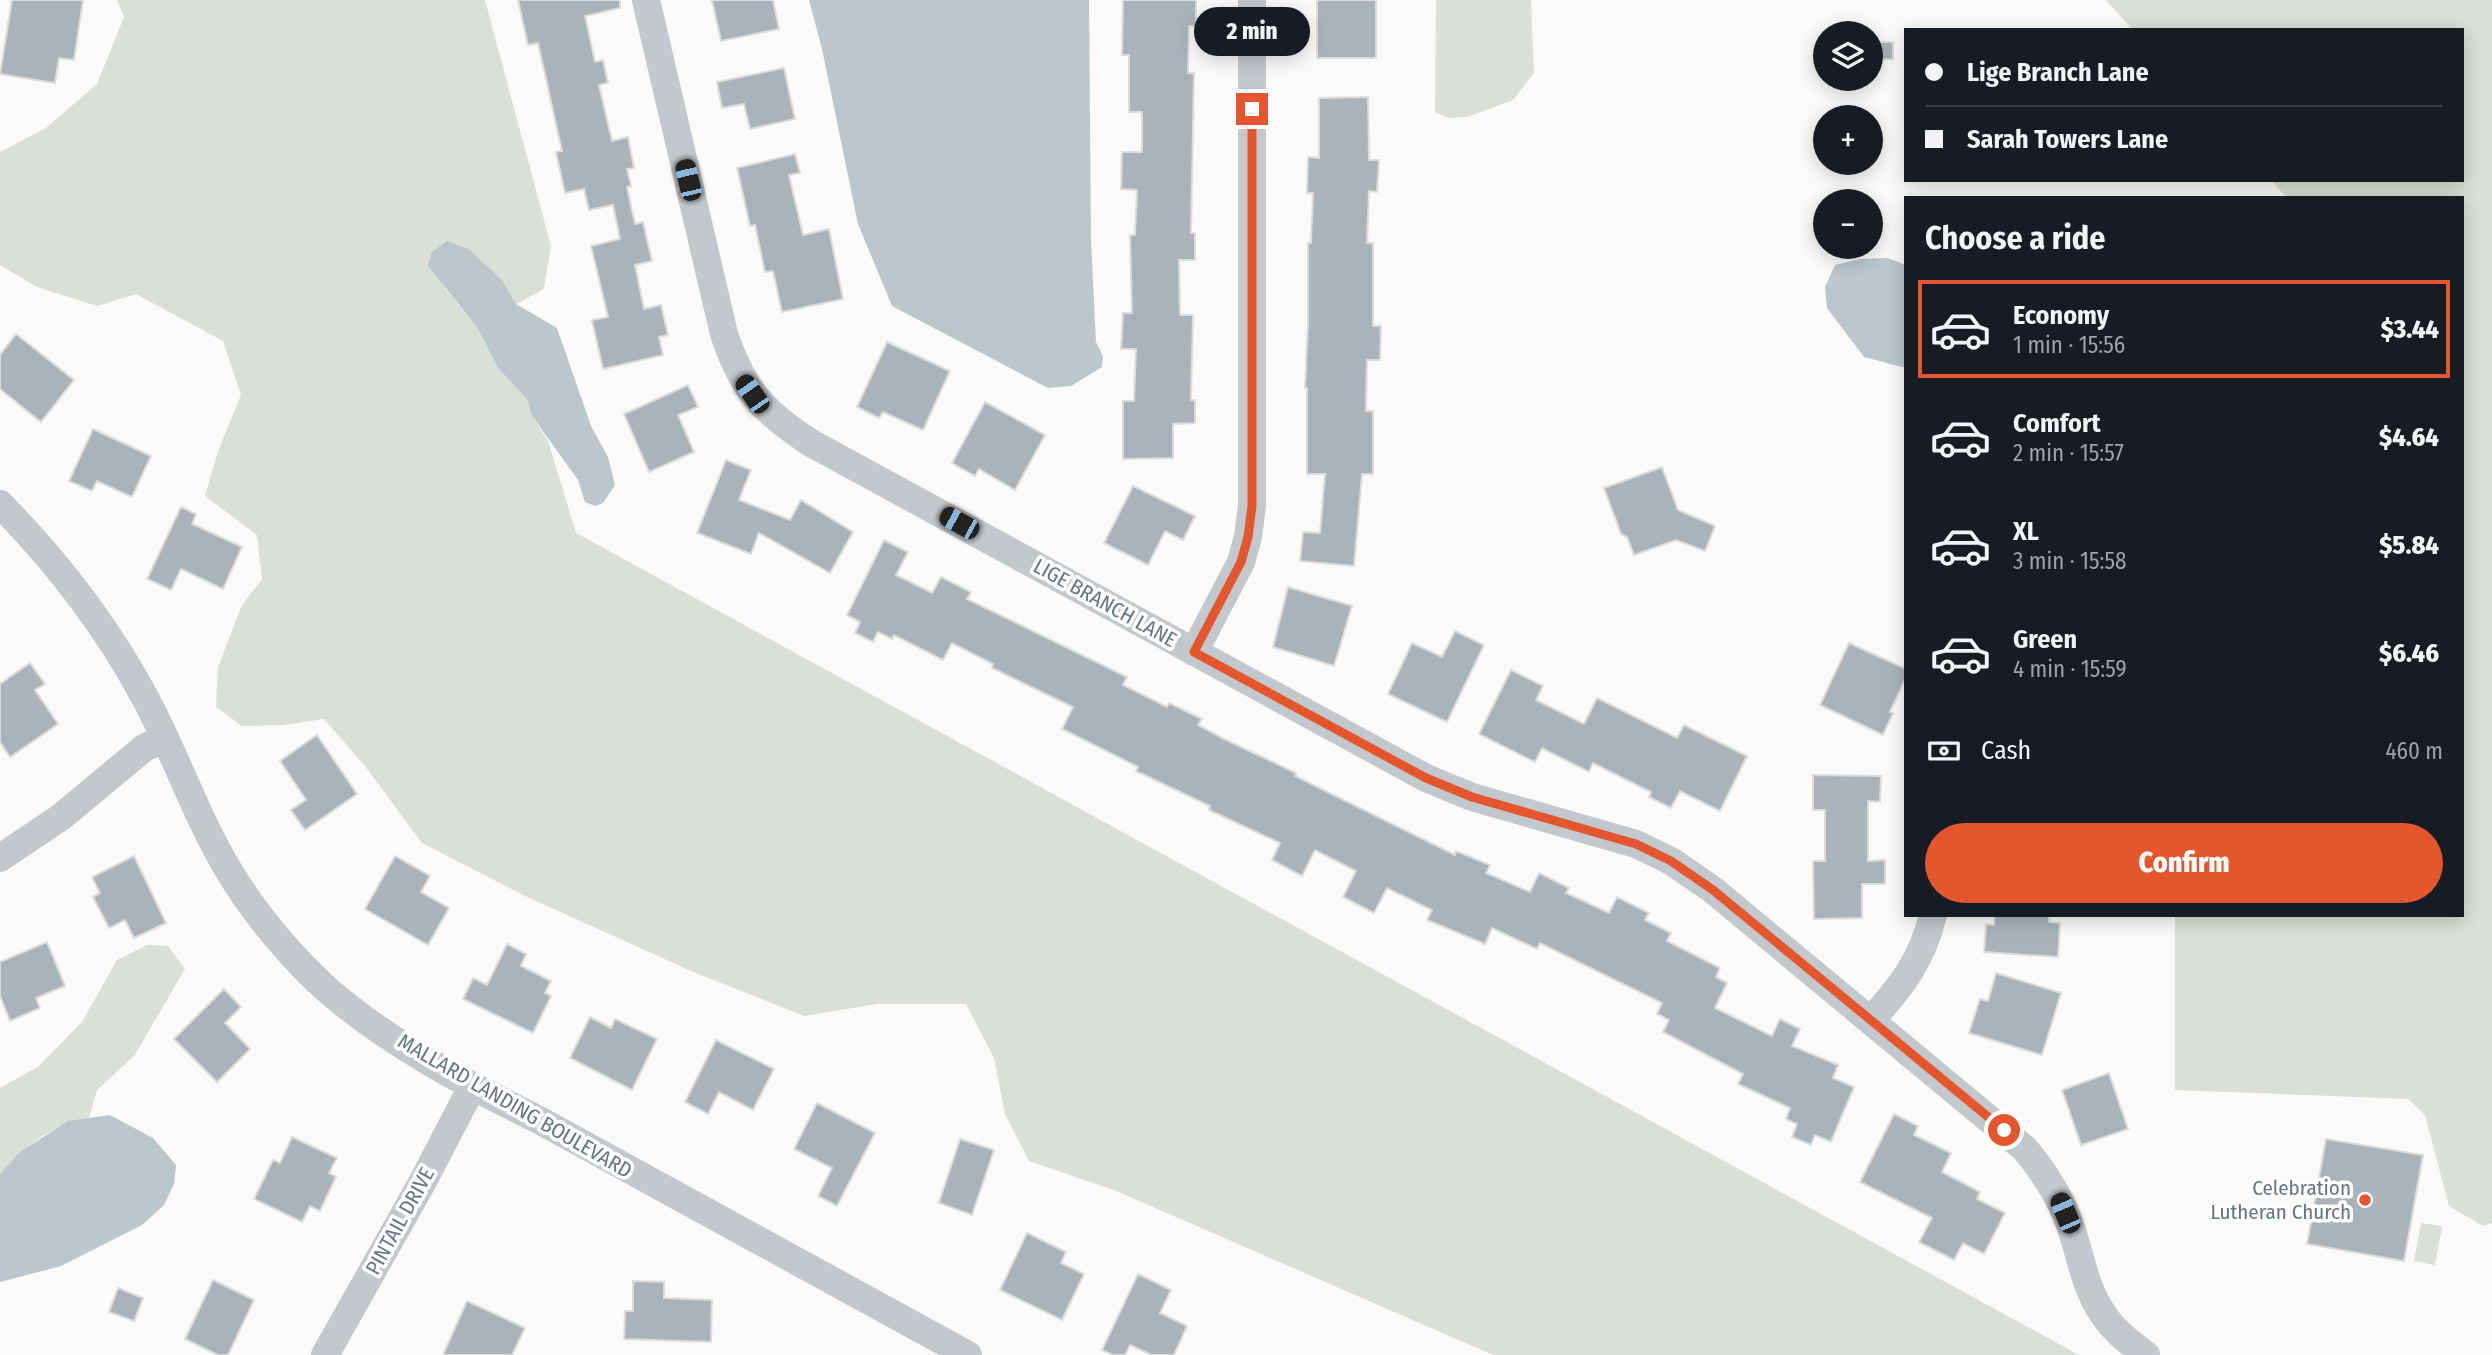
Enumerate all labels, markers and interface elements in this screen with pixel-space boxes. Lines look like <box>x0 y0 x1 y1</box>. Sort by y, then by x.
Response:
callout: 2 min <box>1194 7 1310 56</box>
text: 2 min <box>1227 17 1277 45</box>
map controls <box>1813 21 1883 259</box>
button: layers <box>1813 21 1883 91</box>
text: Lige Branch Lane <box>1967 57 2149 88</box>
route end <box>1236 93 1268 125</box>
button: + <box>1813 105 1883 175</box>
text: Sarah Towers Lane <box>1967 124 2168 155</box>
car <box>674 157 703 203</box>
button: − <box>1813 189 1883 259</box>
text: Choose a ride <box>1925 219 2106 257</box>
icon: car <box>1929 298 1992 361</box>
text: Economy <box>2013 300 2109 331</box>
text: $3.44 <box>2381 314 2439 345</box>
text: 1 min · 15:56 <box>2013 331 2125 359</box>
car <box>732 371 773 417</box>
icon: car <box>1929 406 1992 469</box>
text: Comfort <box>2013 408 2101 439</box>
text: $4.64 <box>2379 422 2439 453</box>
text: 2 min · 15:57 <box>2013 439 2124 467</box>
car <box>936 504 983 542</box>
icon: car <box>1929 514 1992 577</box>
text: XL <box>2013 516 2039 547</box>
text: $5.84 <box>2379 530 2439 561</box>
text: 3 min · 15:58 <box>2013 547 2127 575</box>
street label: LIGE BRANCH LANE <box>1029 553 1181 653</box>
icon: car <box>1929 622 1992 685</box>
text: Green <box>2013 624 2077 655</box>
text: $6.46 <box>2379 638 2439 669</box>
text: 4 min · 15:59 <box>2013 655 2127 683</box>
icon: cash <box>1925 732 1963 770</box>
text: Cash <box>1981 735 2031 766</box>
text: 460 m <box>2385 737 2443 765</box>
button: Confirm <box>1925 823 2443 903</box>
street label: MALLARD LANDING BOULEVARD <box>393 1028 637 1184</box>
route start <box>1988 1114 2020 1146</box>
street label: PINTAIL DRIVE <box>360 1163 440 1279</box>
place label: Celebration Lutheran Church <box>2210 1175 2351 1225</box>
car <box>2048 1190 2083 1236</box>
marker: Celebration Lutheran Church <box>2357 1192 2373 1208</box>

